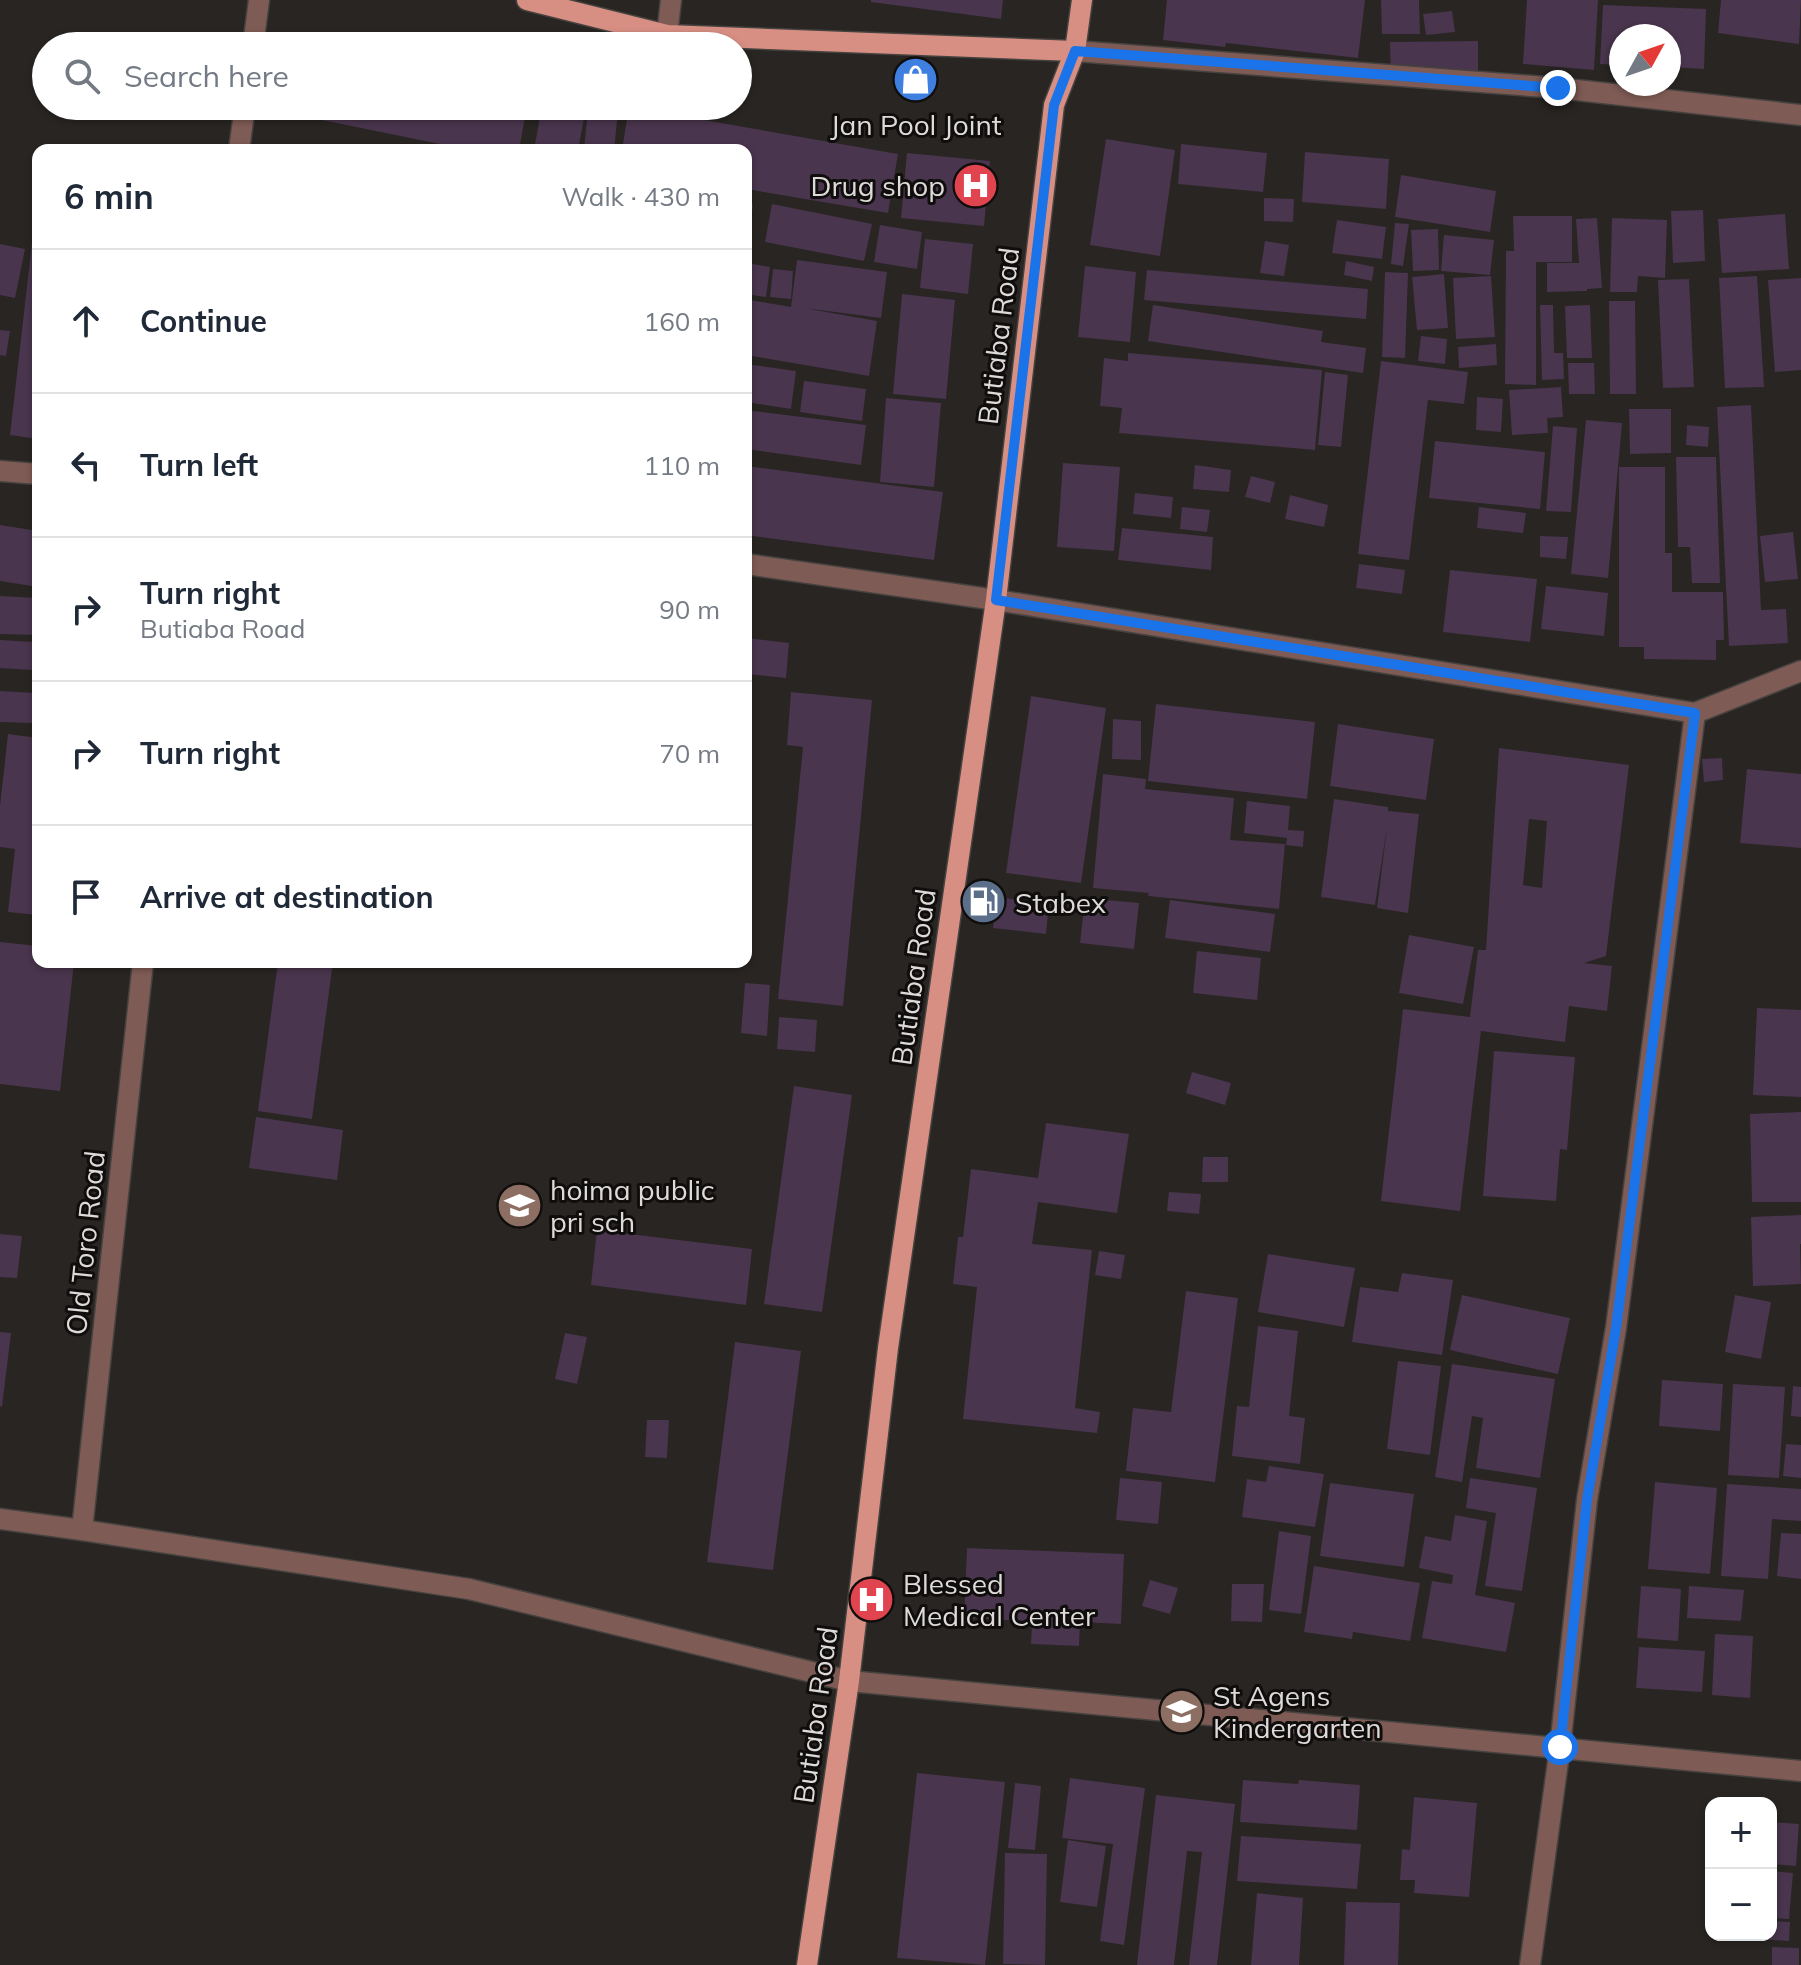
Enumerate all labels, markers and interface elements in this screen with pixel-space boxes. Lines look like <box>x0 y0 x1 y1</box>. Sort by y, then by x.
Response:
north arrow <box>1609 24 1681 96</box>
search box <box>32 32 752 120</box>
icon: search <box>60 54 104 98</box>
shop icon: Jan Pool Joint <box>892 56 940 104</box>
text: Search here <box>124 57 289 95</box>
route end <box>1540 70 1576 106</box>
place label: Jan Pool Joint <box>830 107 1002 142</box>
hospital icon: Drug shop <box>952 161 1000 209</box>
place label: Drug shop <box>810 168 945 203</box>
text: 6 min <box>64 175 154 218</box>
text: Walk · 430 m <box>561 180 720 213</box>
street label: Butiaba Road <box>970 246 1026 426</box>
icon: ahead <box>64 299 108 343</box>
text: Continue <box>140 302 267 340</box>
text: 160 m <box>644 305 720 338</box>
icon: left <box>64 443 108 487</box>
text: Turn left <box>140 446 258 484</box>
text: 110 m <box>644 449 720 482</box>
text: Turn right <box>140 574 280 612</box>
icon: right <box>64 587 108 631</box>
text: 90 m <box>659 593 720 626</box>
text: Butiaba Road <box>140 612 305 645</box>
icon: right <box>64 731 108 775</box>
text: Turn right <box>140 734 280 772</box>
text: 70 m <box>659 737 720 770</box>
icon: arrive <box>64 875 108 919</box>
text: Arrive at destination <box>140 878 434 916</box>
fuel station icon: Stabex <box>960 878 1008 926</box>
place label: Stabex <box>1015 885 1106 920</box>
street label: Butiaba Road <box>883 886 943 1068</box>
street label: Old Toro Road <box>58 1149 112 1337</box>
place label: hoima public pri sch <box>550 1172 715 1239</box>
school or university icon: hoima public pri sch <box>495 1181 543 1229</box>
place label: Blessed Medical Center <box>903 1566 1096 1633</box>
hospital icon: Blessed Medical Center <box>848 1575 896 1623</box>
street label: Butiaba Road <box>785 1624 845 1806</box>
place label: St Agens Kindergarten <box>1213 1678 1382 1745</box>
school or university icon: St Agens Kindergarten <box>1158 1687 1206 1735</box>
route start <box>1542 1729 1578 1765</box>
map controls <box>1705 1797 1777 1941</box>
button: + <box>1705 1797 1777 1869</box>
button: − <box>1705 1869 1777 1941</box>

